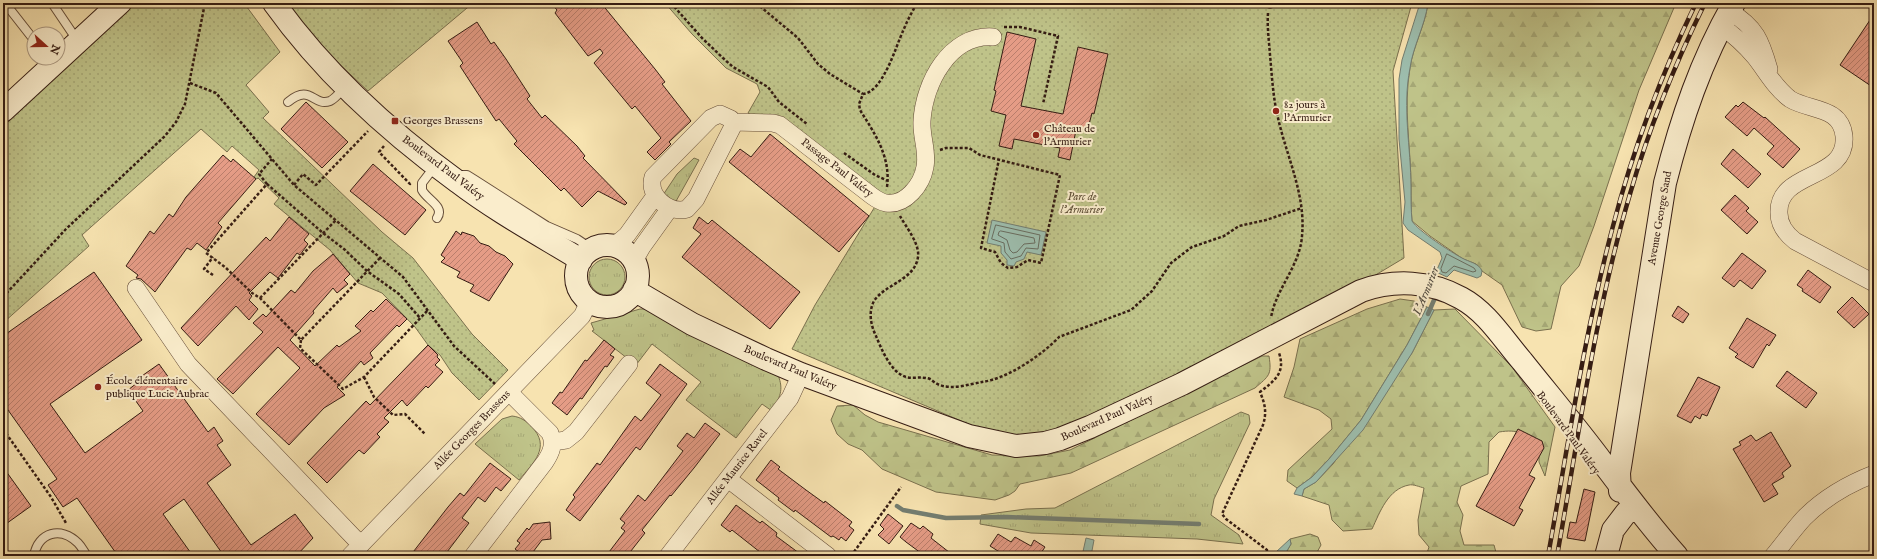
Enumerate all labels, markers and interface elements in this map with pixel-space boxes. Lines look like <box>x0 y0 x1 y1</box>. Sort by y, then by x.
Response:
north arrow <box>26 26 66 66</box>
text: N <box>46 41 63 57</box>
place label: 82 jours à l'Armurier <box>1284 98 1331 125</box>
marker: 82 jours à l'Armurier <box>1271 106 1281 116</box>
place label: Georges Brassens <box>403 114 483 128</box>
marker: Georges Brassens <box>390 116 400 126</box>
place label: Château de l'Armurier <box>1044 122 1095 149</box>
marker: Château de l'Armurier <box>1031 130 1041 140</box>
street label: Boulevard Paul Valéry <box>399 132 487 204</box>
street label: Passage Paul Valéry <box>798 135 876 201</box>
street label: Avenue George Sand <box>1645 170 1675 267</box>
park label: Parc de l'Armurier <box>1060 190 1105 217</box>
water label: L'Armurier <box>1409 264 1443 319</box>
street label: Boulevard Paul Valéry <box>741 342 839 394</box>
place label: École élémentaire publique Lucie Aubrac <box>106 374 209 401</box>
marker: École élémentaire publique Lucie Aubrac <box>93 382 103 392</box>
street label: Allée Georges Brassens <box>430 387 514 474</box>
street label: Boulevard Paul Valéry <box>1533 389 1603 478</box>
street label: Boulevard Paul Valéry <box>1059 391 1156 445</box>
street label: Allée Maurice Ravel <box>703 427 771 508</box>

